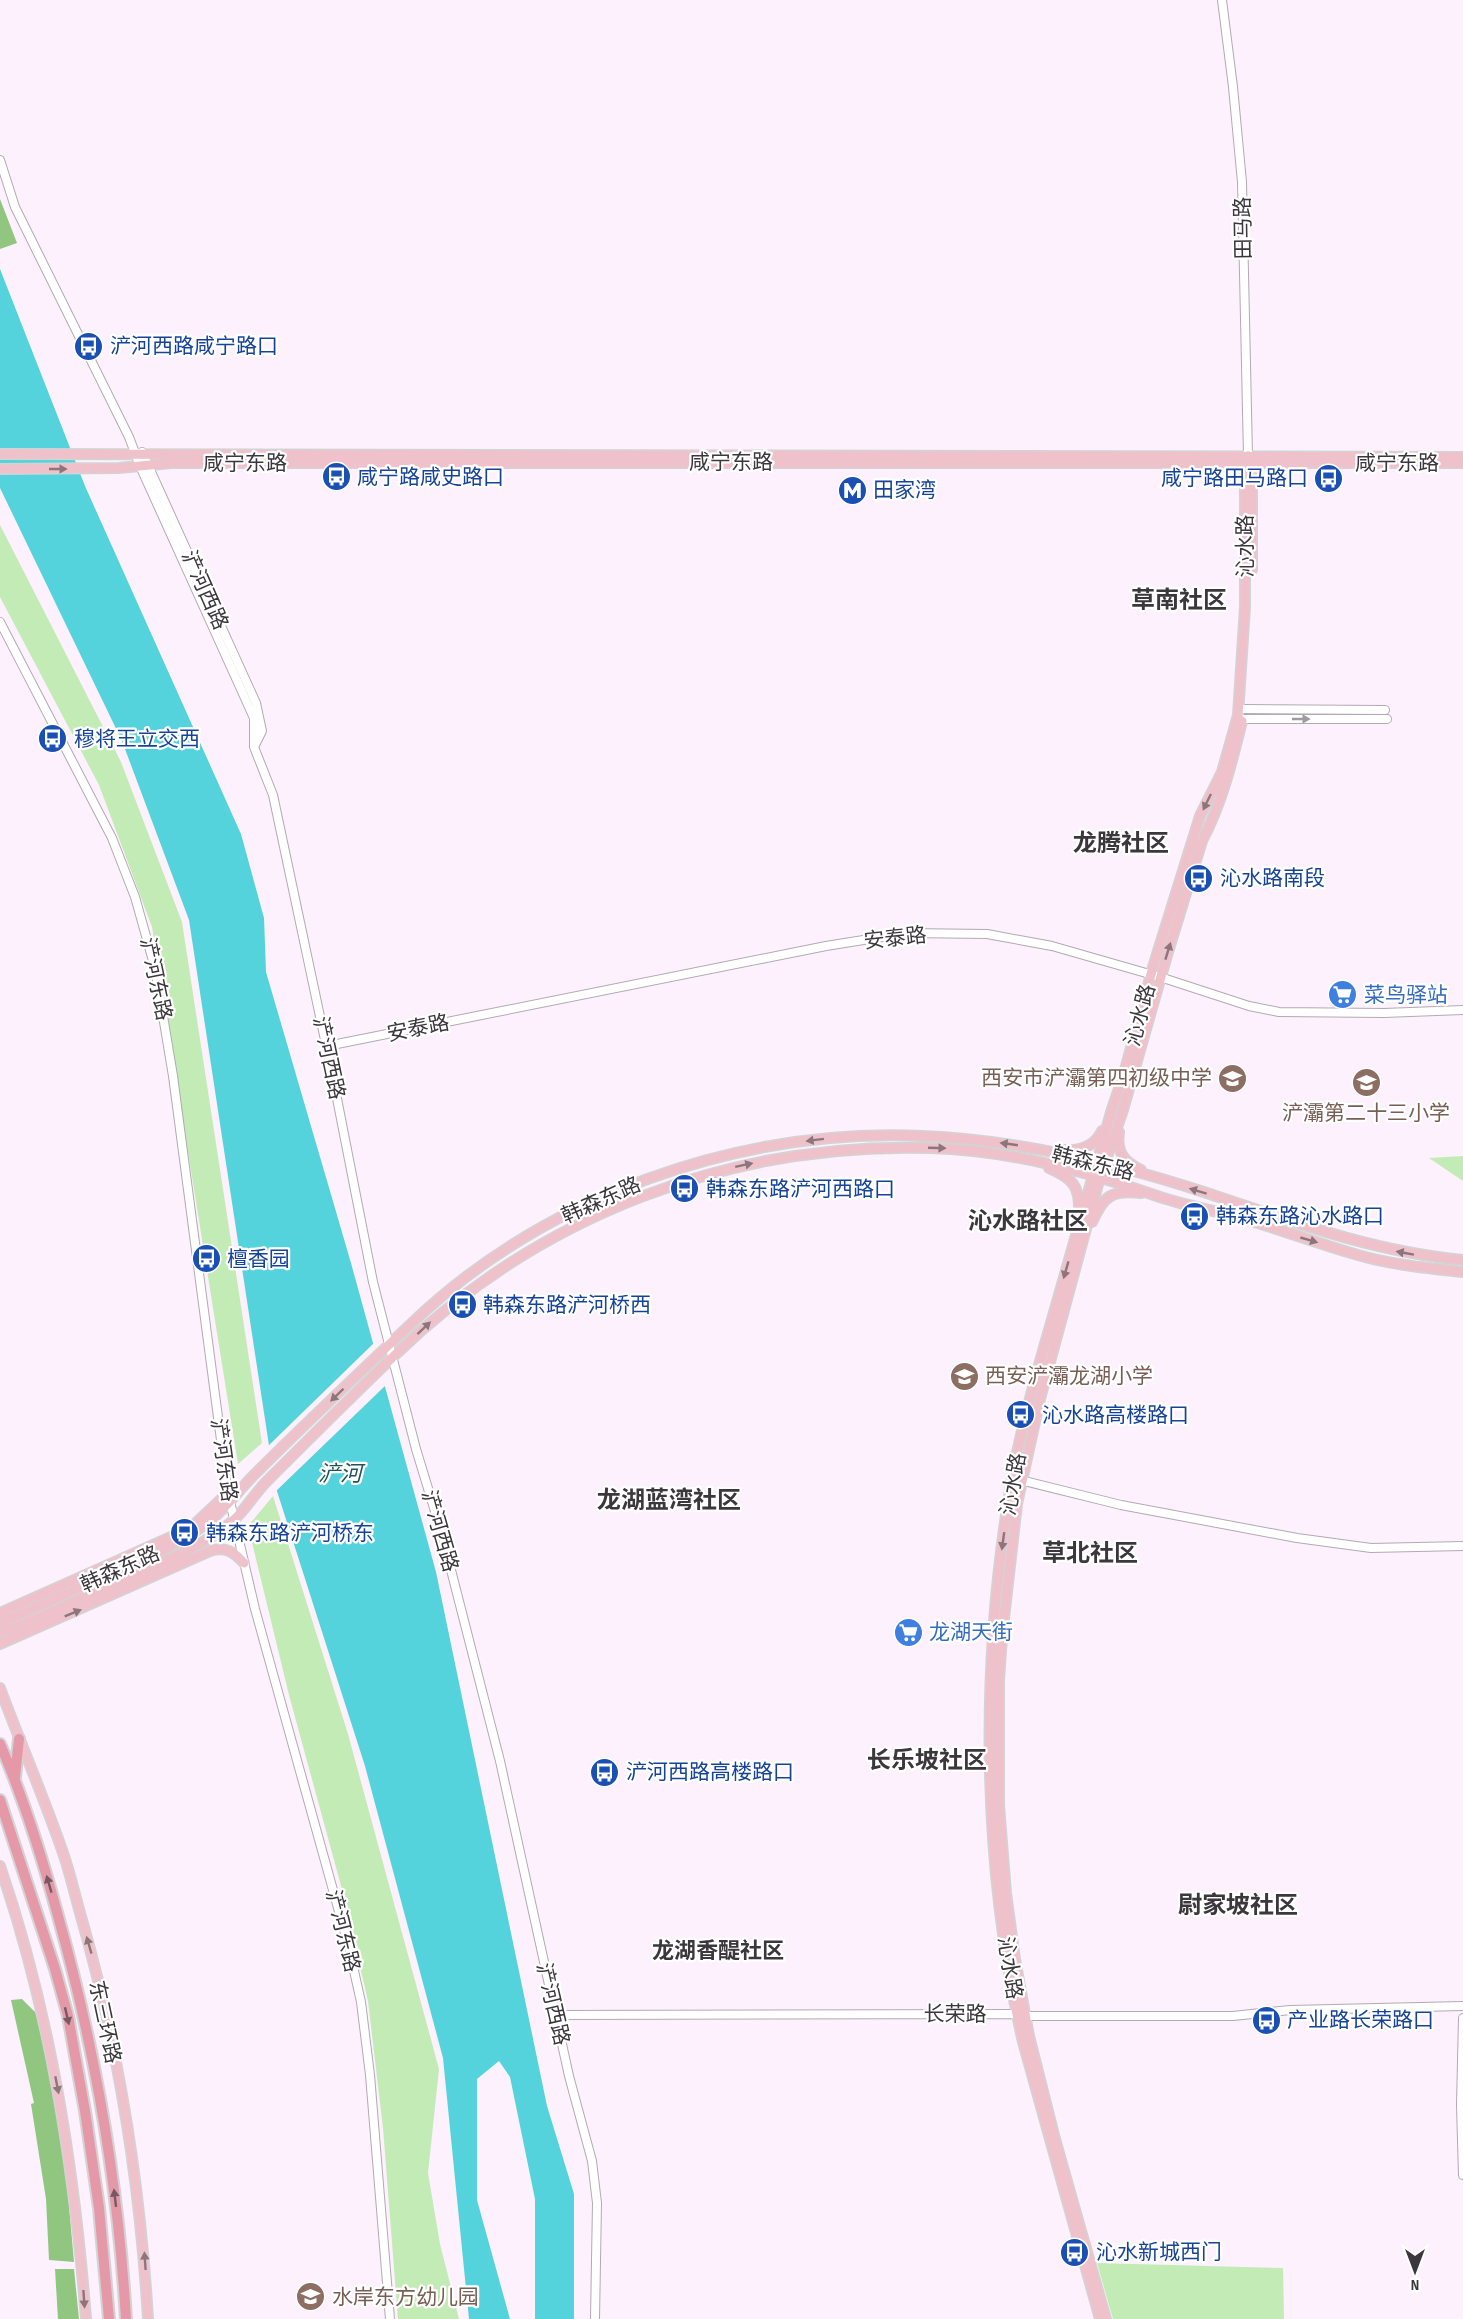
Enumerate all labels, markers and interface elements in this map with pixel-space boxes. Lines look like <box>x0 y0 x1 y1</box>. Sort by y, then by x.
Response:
street label: 田马路 <box>1230 196 1257 260</box>
bus stop icon: 浐河西路咸宁路口 <box>73 330 105 362</box>
place label: 浐河西路咸宁路口 <box>110 334 278 359</box>
street label: 咸宁东路 <box>689 450 773 475</box>
street label: 咸宁东路 <box>203 451 287 476</box>
street label: 咸宁东路 <box>1355 451 1439 476</box>
bus stop icon: 咸宁路咸史路口 <box>320 461 352 493</box>
bus stop icon: 咸宁路田马路口 <box>1313 462 1345 494</box>
one-way arrow <box>49 464 68 474</box>
place label: 咸宁路咸史路口 <box>357 465 504 490</box>
place label: 咸宁路田马路口 <box>1161 466 1308 491</box>
metro station icon: 田家湾 <box>836 474 868 506</box>
place label: 田家湾 <box>873 478 936 503</box>
street label: 沁水路 <box>1233 515 1258 578</box>
street label: 浐河西路 <box>176 547 233 634</box>
district label: 草南社区 <box>1131 586 1227 615</box>
one-way arrow <box>1292 714 1311 724</box>
bus stop icon: 穆将王立交西 <box>37 723 69 755</box>
place label: 穆将王立交西 <box>74 727 200 752</box>
one-way arrow <box>1202 794 1211 811</box>
district label: 龙腾社区 <box>1073 829 1169 858</box>
bus stop icon: 沁水路南段 <box>1183 862 1215 894</box>
place label: 沁水路南段 <box>1220 866 1325 891</box>
street label: 安泰路 <box>862 923 928 954</box>
street label: 浐河东路 <box>135 935 176 1023</box>
one-way arrow <box>1164 942 1173 960</box>
supermarket icon: 菜鸟驿站 <box>1327 979 1359 1011</box>
street label: 沁水路 <box>1120 981 1161 1049</box>
place label: 菜鸟驿站 <box>1364 983 1448 1008</box>
street label: 安泰路 <box>385 1010 451 1047</box>
street label: 浐河西路 <box>308 1014 349 1102</box>
school or university icon: 西安市浐灞第四初级中学 <box>1217 1062 1249 1094</box>
place label: 西安市浐灞第四初级中学 <box>981 1066 1212 1091</box>
school or university icon: 浐灞第二十三小学 <box>1350 1066 1382 1098</box>
place label: 浐灞第二十三小学 <box>1282 1101 1450 1126</box>
one-way arrow <box>805 1136 824 1145</box>
one-way arrow <box>1000 1140 1019 1149</box>
street label: 韩森东路 <box>1049 1141 1137 1186</box>
one-way arrow <box>928 1144 947 1153</box>
one-way arrow <box>735 1160 754 1169</box>
street label: 韩森东路 <box>558 1172 645 1229</box>
bus stop icon: 韩森东路浐河西路口 <box>669 1173 701 1205</box>
place label: 韩森东路浐河西路口 <box>706 1177 895 1202</box>
one-way arrow <box>1189 1186 1207 1195</box>
bus stop icon: 韩森东路沁水路口 <box>1179 1200 1211 1232</box>
place label: 韩森东路沁水路口 <box>1216 1204 1384 1229</box>
district label: 沁水路社区 <box>968 1207 1088 1236</box>
one-way arrow <box>1300 1236 1318 1245</box>
bus stop icon: 檀香园 <box>190 1243 222 1275</box>
place label: 檀香园 <box>227 1247 290 1272</box>
one-way arrow <box>1395 1248 1414 1257</box>
one-way arrow <box>1061 1261 1070 1279</box>
bus stop icon: 韩森东路浐河桥西 <box>446 1289 478 1321</box>
place label: 韩森东路浐河桥西 <box>483 1293 651 1318</box>
one-way arrow <box>416 1321 430 1335</box>
school or university icon: 西安浐灞龙湖小学 <box>948 1360 980 1392</box>
place label: 西安浐灞龙湖小学 <box>985 1364 1153 1389</box>
one-way arrow <box>331 1387 345 1401</box>
bus stop icon: 沁水路高楼路口 <box>1005 1399 1037 1431</box>
place label: 沁水路高楼路口 <box>1042 1403 1189 1428</box>
street label: 浐河东路 <box>205 1417 242 1503</box>
street label: 沁水路 <box>996 1451 1031 1517</box>
water label: 浐河 <box>318 1461 366 1488</box>
district label: 龙湖蓝湾社区 <box>597 1486 741 1515</box>
street label: 浐河西路 <box>416 1487 463 1575</box>
bus stop icon: 韩森东路浐河桥东 <box>169 1517 201 1549</box>
place label: 韩森东路浐河桥东 <box>206 1521 374 1546</box>
one-way arrow <box>998 1532 1008 1551</box>
district label: 草北社区 <box>1042 1539 1138 1568</box>
street label: 韩森东路 <box>77 1541 164 1598</box>
one-way arrow <box>64 1608 82 1617</box>
supermarket icon: 龙湖天街 <box>892 1616 924 1648</box>
place label: 龙湖天街 <box>929 1620 1013 1645</box>
district label: 长乐坡社区 <box>867 1746 987 1775</box>
bus stop icon: 浐河西路高楼路口 <box>589 1756 621 1788</box>
place label: 浐河西路高楼路口 <box>626 1760 794 1785</box>
one-way arrow <box>44 1875 53 1893</box>
street label: 浐河东路 <box>320 1887 365 1975</box>
district label: 尉家坡社区 <box>1178 1891 1298 1920</box>
street label: 沁水路 <box>992 1935 1027 2001</box>
one-way arrow <box>84 1936 93 1954</box>
district label: 龙湖香醍社区 <box>652 1938 784 1965</box>
street label: 浐河西路 <box>531 1960 574 2048</box>
street label: 东三环路 <box>84 1978 125 2066</box>
street label: 长荣路 <box>924 2002 987 2027</box>
bus stop icon: 产业路长荣路口 <box>1250 2004 1282 2036</box>
one-way arrow <box>63 2006 73 2025</box>
place label: 产业路长荣路口 <box>1287 2008 1434 2033</box>
one-way arrow <box>53 2076 62 2095</box>
one-way arrow <box>110 2188 119 2207</box>
bus stop icon: 沁水新城西门 <box>1059 2236 1091 2268</box>
place label: 沁水新城西门 <box>1096 2240 1222 2265</box>
north arrow <box>1385 2241 1445 2301</box>
one-way arrow <box>140 2251 149 2270</box>
text: N <box>1411 2275 1419 2294</box>
school or university icon: 水岸东方幼儿园 <box>295 2281 327 2313</box>
place label: 水岸东方幼儿园 <box>332 2285 479 2310</box>
one-way arrow <box>79 2290 89 2309</box>

